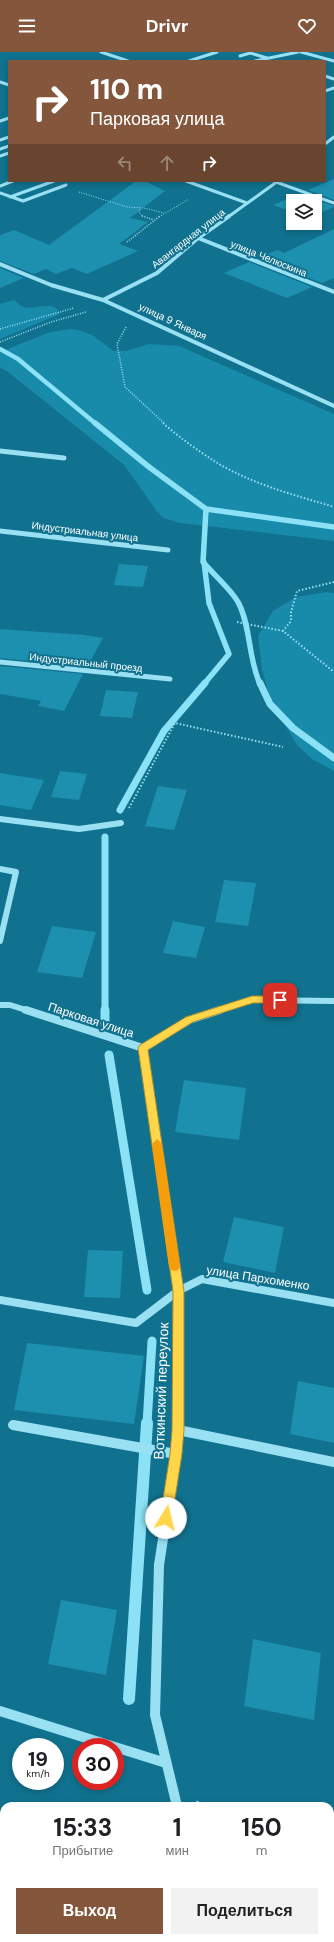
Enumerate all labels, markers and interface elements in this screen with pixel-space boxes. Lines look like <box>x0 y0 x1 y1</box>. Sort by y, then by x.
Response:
text: Drivr <box>146 14 188 38</box>
icon: menu <box>16 15 38 37</box>
icon: heart <box>296 15 318 37</box>
text: 110 m <box>90 71 163 108</box>
icon: right <box>24 76 76 128</box>
text: Парковая улица <box>90 107 224 131</box>
icon: left <box>114 152 136 174</box>
icon: ahead <box>156 152 178 174</box>
icon: right <box>198 152 220 174</box>
map controls <box>286 194 322 230</box>
button: layers <box>286 194 322 230</box>
street label: Авангардная улица <box>149 205 228 271</box>
street label: улица Челюскина <box>229 237 309 280</box>
street label: улица 9 Января <box>137 300 209 343</box>
street label: Индустриальная улица <box>31 518 139 545</box>
street label: Индустриальный проезд <box>29 650 143 675</box>
pin <box>263 983 297 1017</box>
icon: arrive <box>269 989 291 1011</box>
street label: Парковая улица <box>46 999 136 1042</box>
street label: улица Пархоменко <box>205 1262 311 1294</box>
street label: Воткинский переулок <box>150 1321 172 1460</box>
position arrow <box>145 1497 187 1539</box>
speed limit sign: 30 <box>72 1738 124 1790</box>
text: 19 <box>28 1746 48 1772</box>
text: km/h <box>26 1767 50 1780</box>
text: 15:33 <box>53 1812 112 1843</box>
text: 1 <box>173 1812 182 1843</box>
text: 150 <box>241 1812 282 1843</box>
text: Прибытие <box>52 1842 113 1859</box>
text: мин <box>166 1842 189 1859</box>
text: m <box>256 1842 267 1859</box>
button: Выход <box>16 1888 163 1934</box>
button: Поделиться <box>171 1888 318 1934</box>

